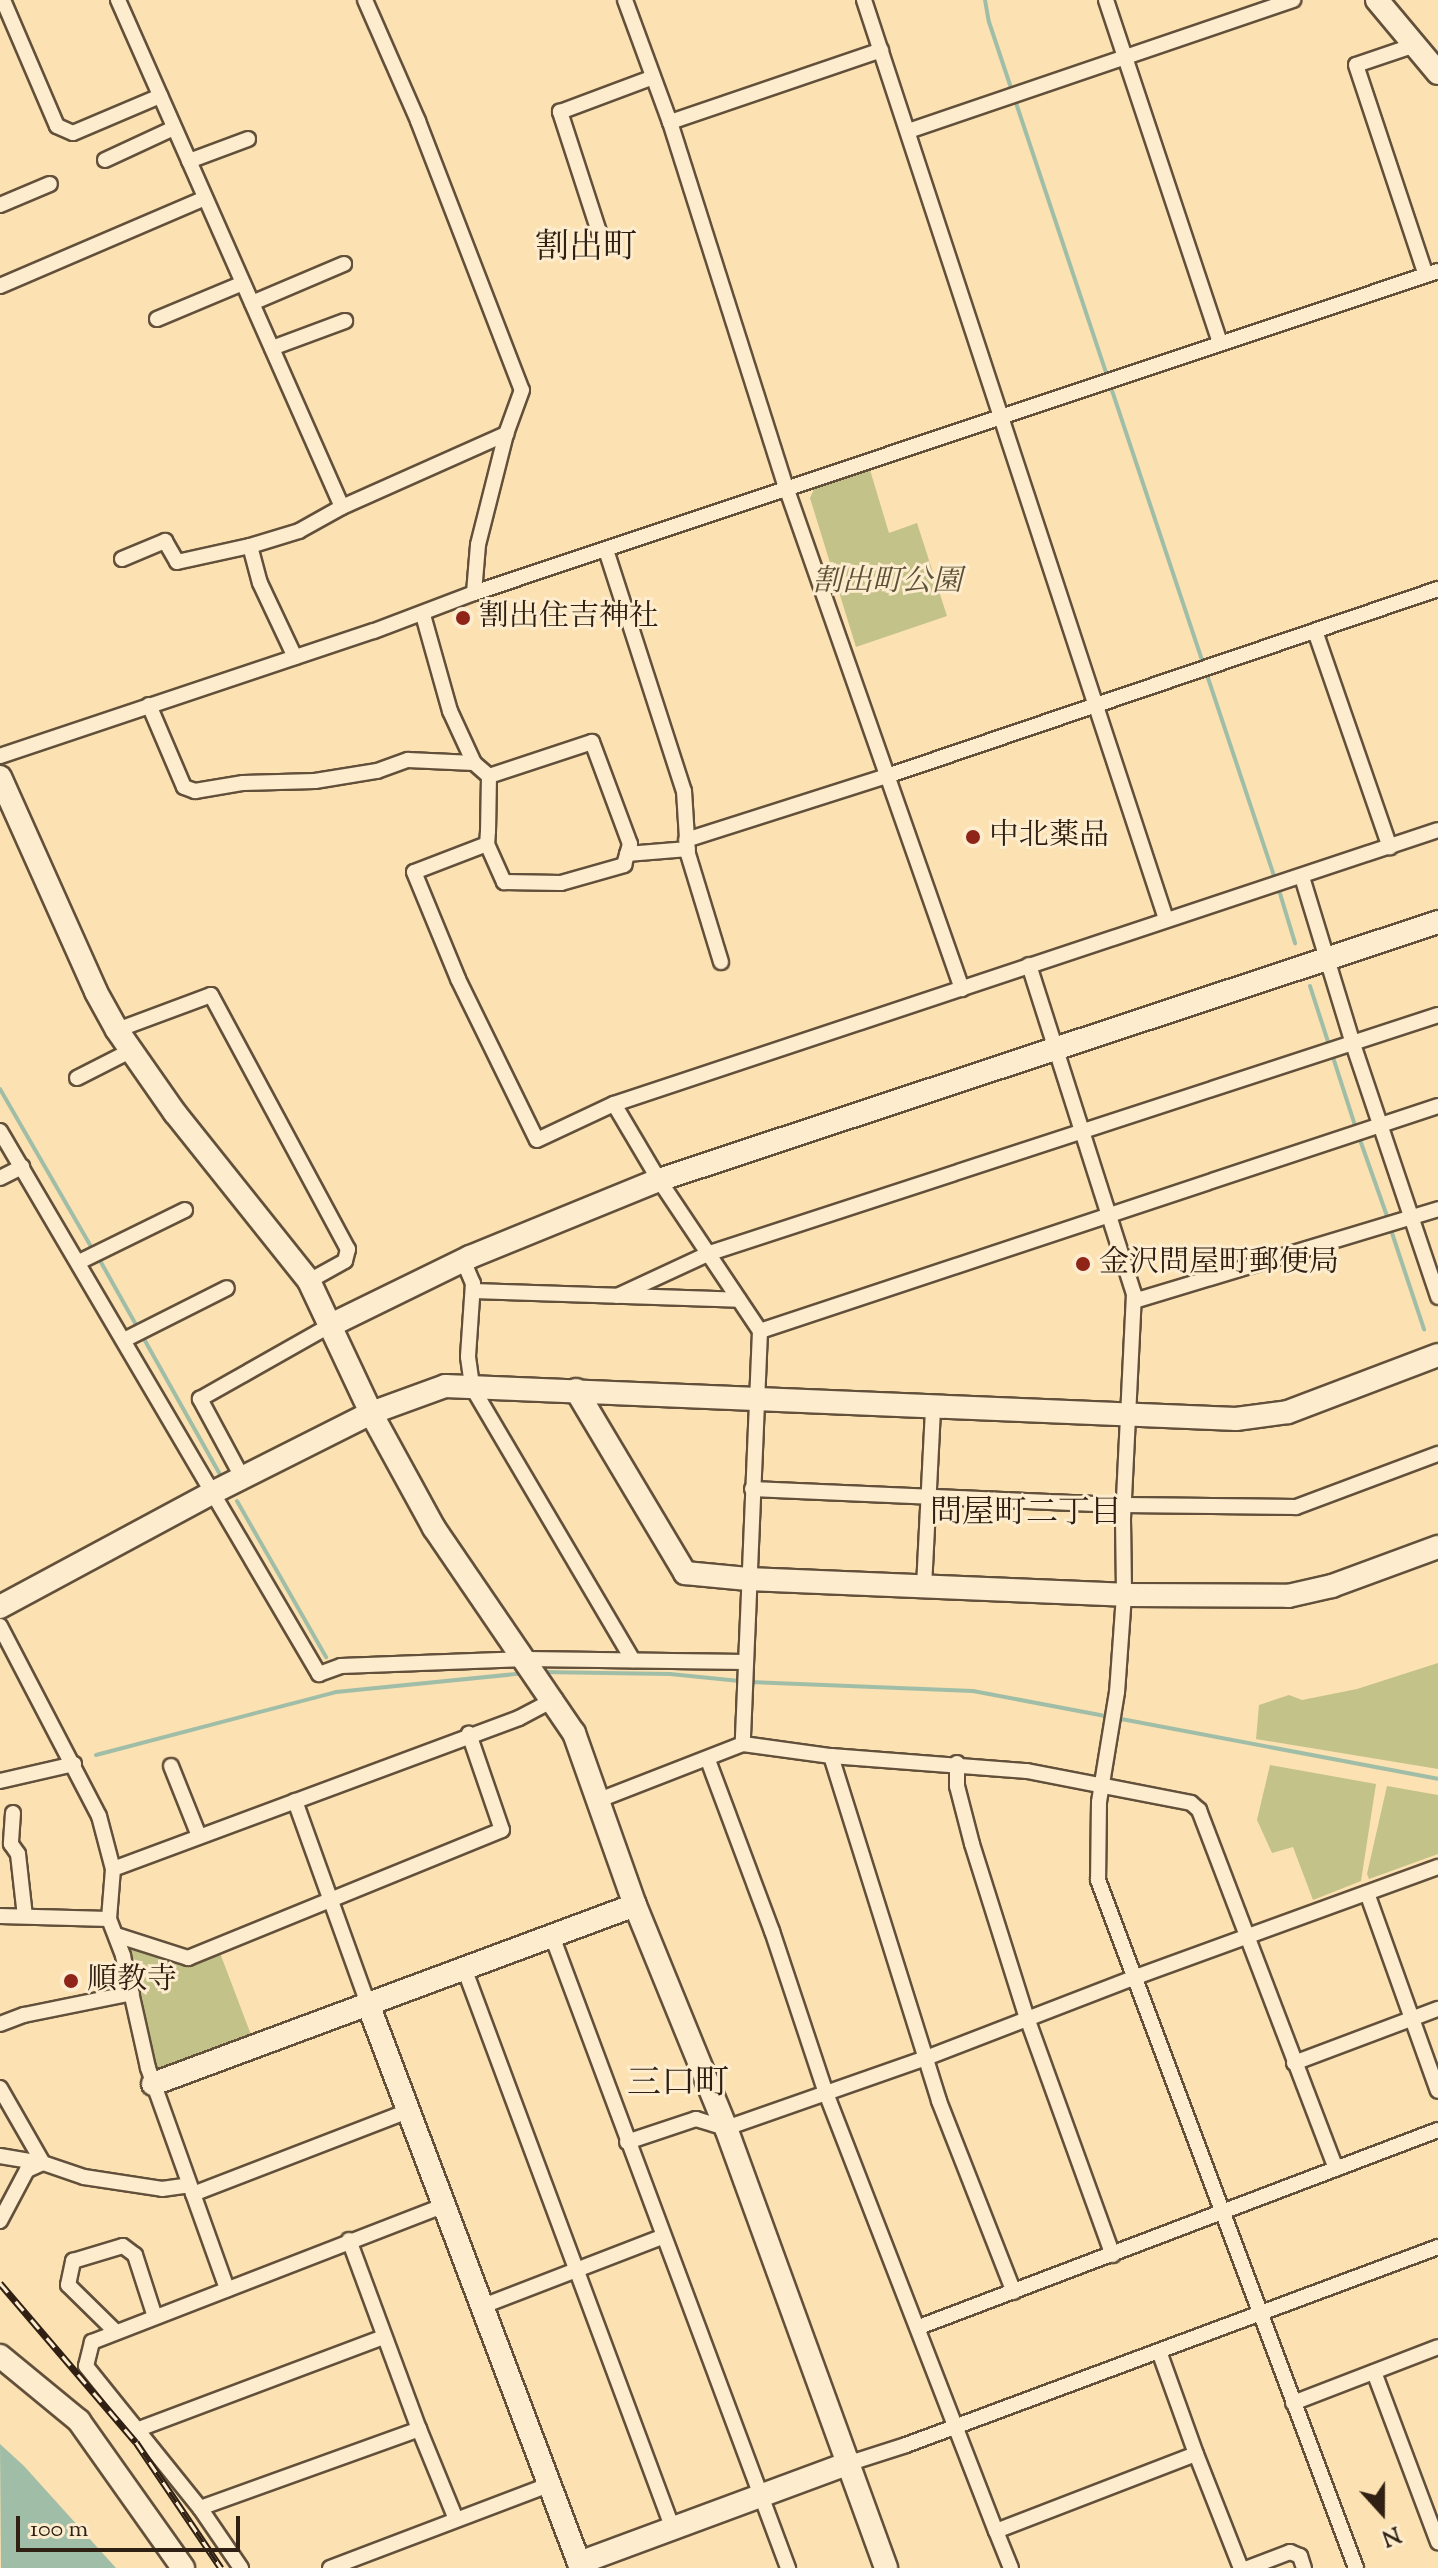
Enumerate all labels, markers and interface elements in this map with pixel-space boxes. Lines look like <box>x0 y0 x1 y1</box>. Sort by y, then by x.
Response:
district label: 割出町 <box>535 229 637 269</box>
park label: 割出町公園 <box>812 565 962 601</box>
place label: 割出住吉神社 <box>479 600 659 636</box>
marker: 割出住吉神社 <box>454 609 472 627</box>
place label: 中北薬品 <box>989 819 1109 855</box>
marker: 中北薬品 <box>964 828 982 846</box>
place label: 金沢問屋町郵便局 <box>1099 1246 1339 1282</box>
marker: 金沢問屋町郵便局 <box>1074 1255 1092 1273</box>
district label: 問屋町二丁目 <box>930 1495 1122 1533</box>
place label: 順教寺 <box>87 1963 177 1999</box>
marker: 順教寺 <box>62 1972 80 1990</box>
district label: 三口町 <box>627 2065 729 2105</box>
north arrow <box>1342 2472 1422 2552</box>
scale bar <box>20 2500 244 2550</box>
text: 100 m <box>30 2513 88 2547</box>
text: N <box>1377 2516 1405 2552</box>

